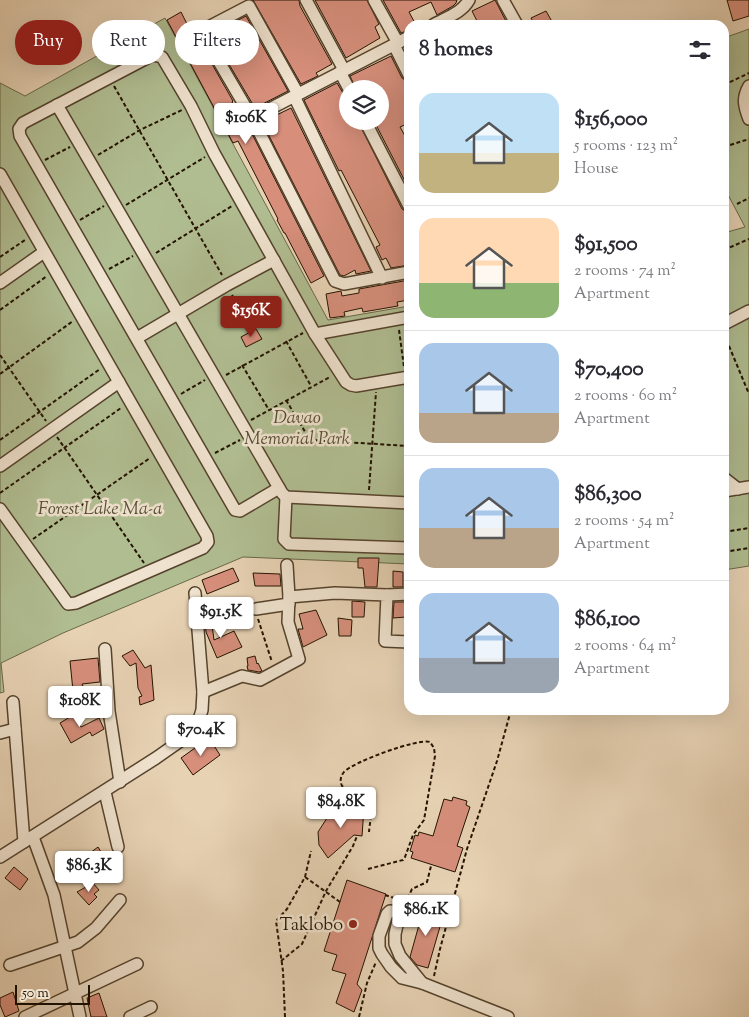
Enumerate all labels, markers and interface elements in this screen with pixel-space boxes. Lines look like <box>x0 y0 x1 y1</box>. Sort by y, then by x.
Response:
chip: Buy <box>15 20 82 65</box>
chip: Rent <box>92 20 165 65</box>
chip: Filters <box>175 20 259 65</box>
text: 8 homes <box>419 35 493 65</box>
icon: filters <box>686 36 714 64</box>
map controls <box>339 80 389 130</box>
button: layers <box>339 80 389 130</box>
pin: $106K <box>211 102 281 145</box>
text: $156,000 <box>574 105 648 135</box>
text: $106K <box>225 107 267 130</box>
icon: home <box>459 113 519 173</box>
text: 5 rooms · 123 m² <box>574 135 678 158</box>
text: House <box>574 158 618 181</box>
text: $91,500 <box>574 230 638 260</box>
icon: home <box>459 238 519 298</box>
text: 2 rooms · 74 m² <box>574 260 676 283</box>
text: Apartment <box>574 283 650 306</box>
pin: $156K <box>216 296 286 338</box>
text: $156K <box>232 300 270 323</box>
text: $70,400 <box>574 355 644 385</box>
icon: home <box>459 363 519 423</box>
text: 2 rooms · 60 m² <box>574 385 677 408</box>
park label: Davao Memorial Park <box>244 406 350 453</box>
text: Apartment <box>574 408 650 431</box>
text: $86,300 <box>574 480 642 510</box>
icon: home <box>459 488 519 548</box>
park label: Forest Lake Ma-a <box>38 497 162 523</box>
text: 2 rooms · 54 m² <box>574 510 674 533</box>
text: Apartment <box>574 533 650 556</box>
pin: $91.5K <box>180 596 262 639</box>
text: $91.5K <box>200 601 242 624</box>
text: $86,100 <box>574 605 640 635</box>
icon: home <box>459 613 519 673</box>
text: 2 rooms · 64 m² <box>574 635 677 658</box>
text: Apartment <box>574 658 650 681</box>
pin: $108K <box>45 686 115 728</box>
text: $108K <box>59 690 101 713</box>
pin: $70.4K <box>160 714 242 757</box>
text: $70.4K <box>177 719 225 742</box>
pin: $84.8K <box>300 786 382 829</box>
text: $84.8K <box>317 791 365 814</box>
pin: $86.3K <box>48 850 130 893</box>
text: $86.3K <box>66 855 112 878</box>
pin: $86.1K <box>385 894 467 937</box>
text: $86.1K <box>403 899 449 922</box>
place label: Taklobo <box>280 913 343 939</box>
marker: Taklobo <box>347 918 359 930</box>
scale bar <box>15 982 90 1005</box>
text: 50 m <box>22 984 49 1004</box>

